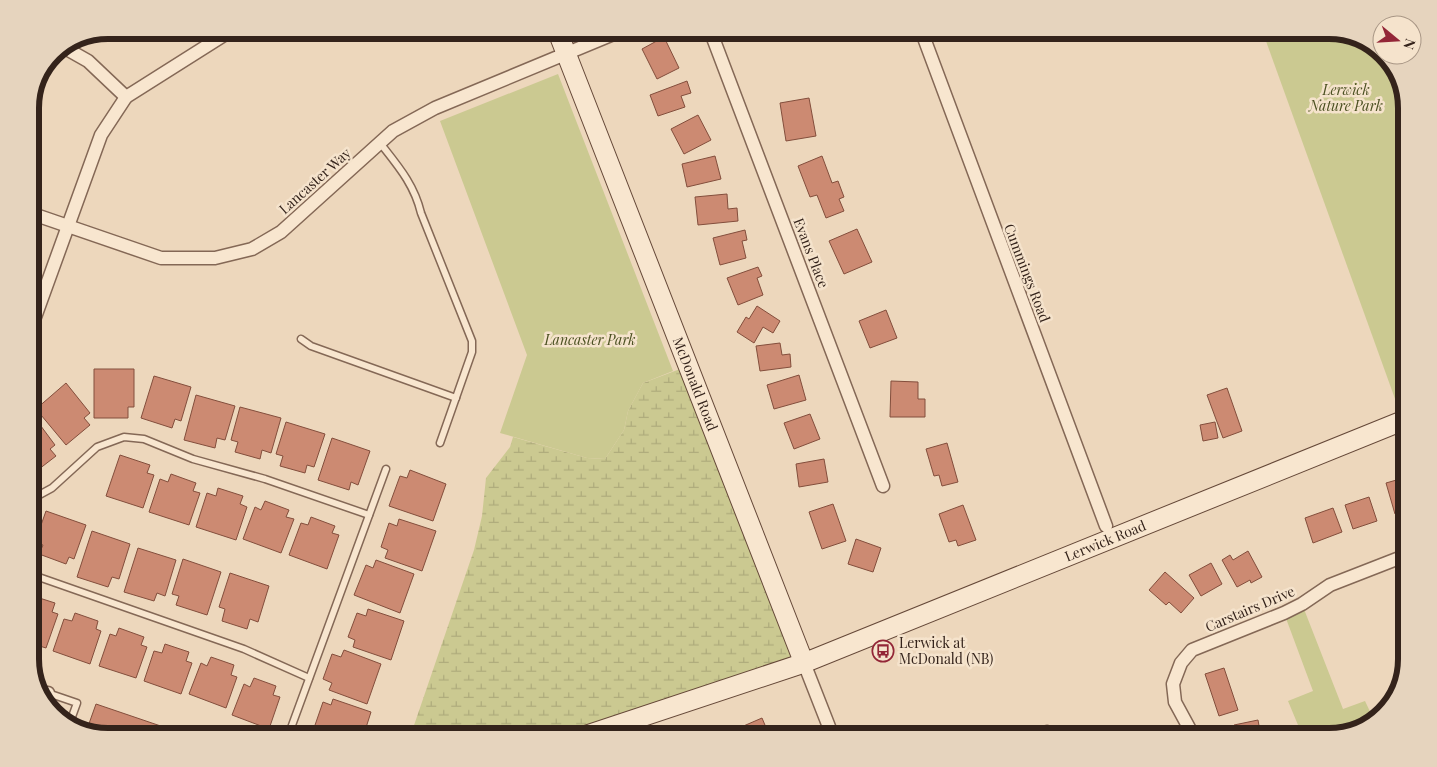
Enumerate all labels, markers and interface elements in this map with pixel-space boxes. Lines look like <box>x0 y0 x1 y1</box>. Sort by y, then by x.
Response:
north arrow <box>1372 15 1422 65</box>
text: N <box>1399 36 1420 52</box>
park label: Lerwick Nature Park <box>1307 80 1383 115</box>
street label: Lancaster Way <box>275 143 355 218</box>
street label: Evans Place <box>789 215 833 290</box>
street label: Cummings Road <box>1000 221 1055 325</box>
park label: Lancaster Park <box>543 330 636 349</box>
street label: McDonald Road <box>669 334 723 434</box>
street label: Lerwick Road <box>1062 516 1149 566</box>
street label: Carstairs Drive <box>1202 581 1297 636</box>
place label: Lerwick at McDonald (NB) <box>899 633 993 668</box>
bus stop icon: Lerwick at McDonald (NB) <box>871 639 895 663</box>

